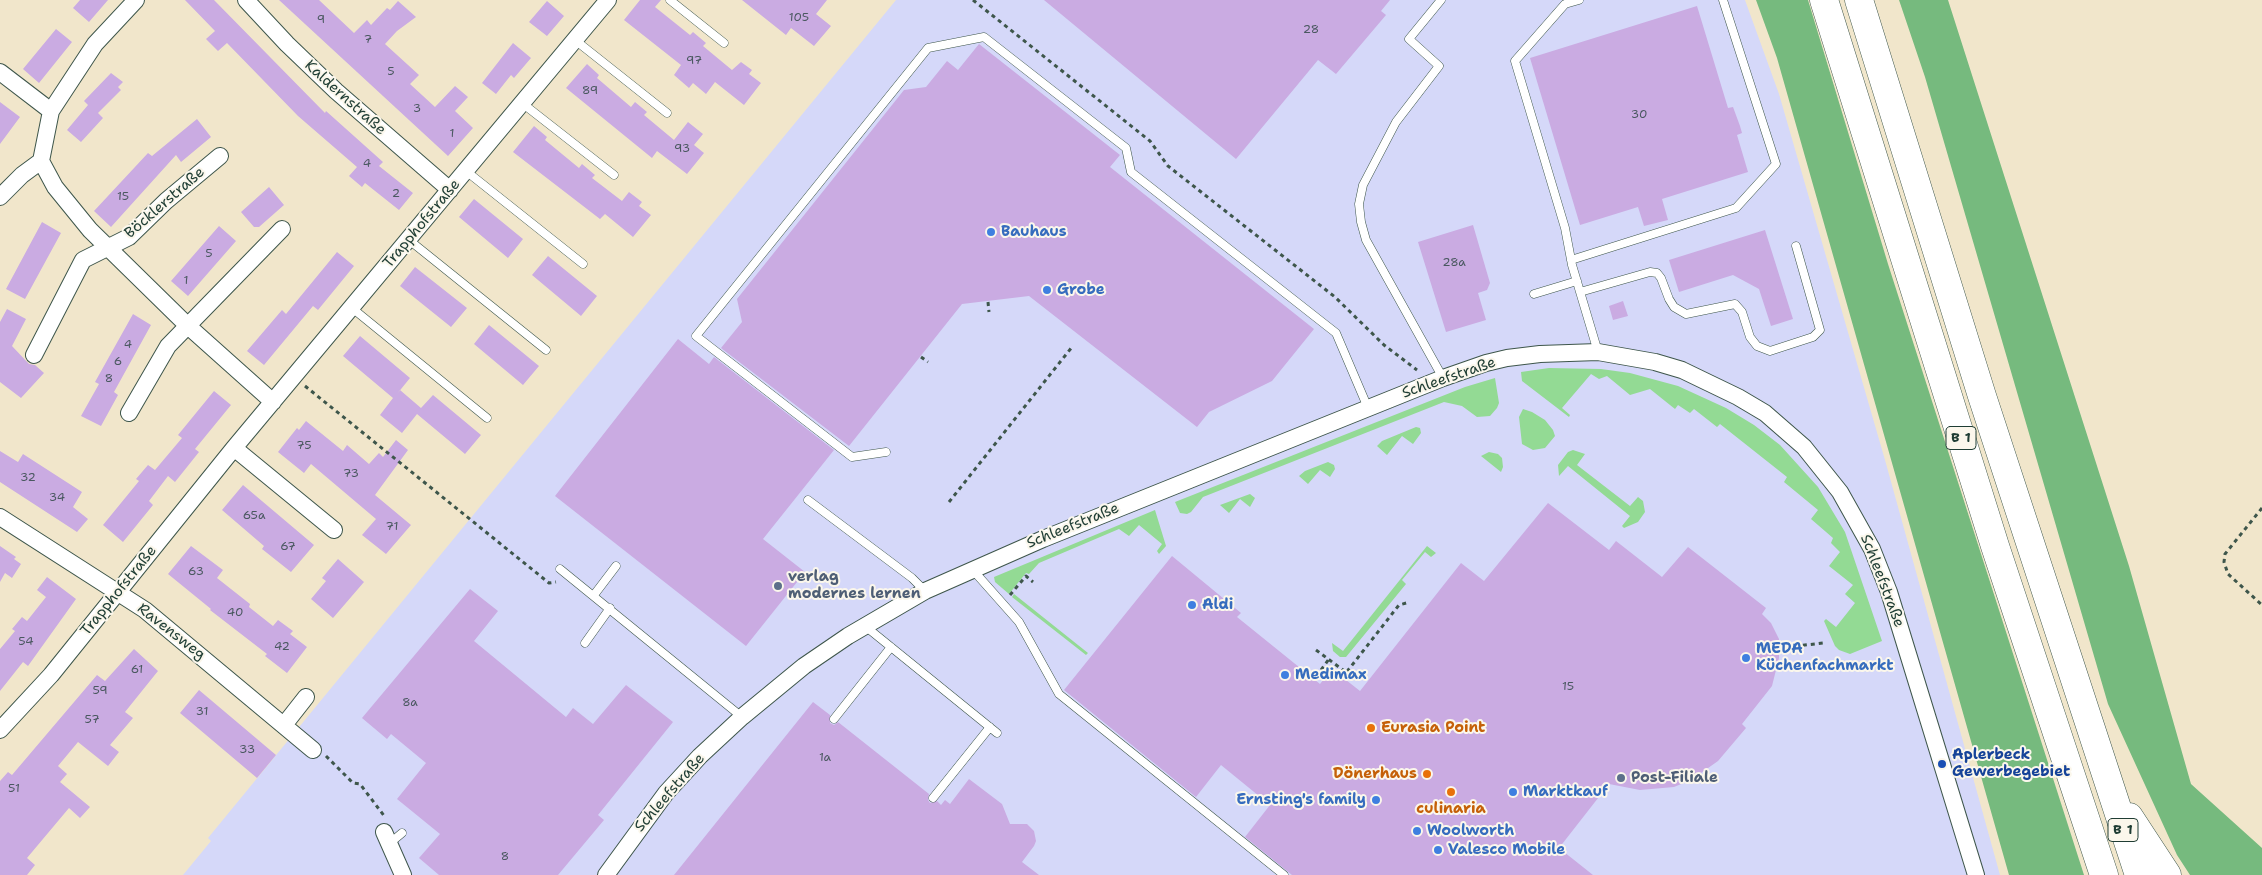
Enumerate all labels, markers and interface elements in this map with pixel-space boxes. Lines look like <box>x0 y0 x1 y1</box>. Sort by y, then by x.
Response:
house number: 105 <box>789 11 809 25</box>
house number: 9 <box>317 13 325 27</box>
house number: 28 <box>1303 23 1319 37</box>
house number: 7 <box>364 33 372 47</box>
house number: 97 <box>686 54 702 68</box>
street label: Kaldernstraße <box>301 57 389 139</box>
house number: 5 <box>387 65 395 79</box>
house number: 89 <box>582 84 598 98</box>
house number: 3 <box>413 102 421 116</box>
house number: 30 <box>1631 108 1647 122</box>
house number: 1 <box>449 127 455 141</box>
house number: 93 <box>674 142 690 156</box>
house number: 4 <box>363 157 371 171</box>
street label: Böcklerstraße <box>121 163 209 243</box>
street label: Trapphofstraße <box>380 176 464 272</box>
house number: 2 <box>392 187 400 201</box>
house number: 15 <box>117 190 129 204</box>
place label: Bauhaus <box>1001 223 1067 241</box>
marker: Bauhaus <box>985 226 997 238</box>
house number: 5 <box>205 247 213 261</box>
house number: 28a <box>1442 256 1466 270</box>
house number: 1 <box>183 274 189 288</box>
place label: Grobe <box>1057 281 1105 299</box>
marker: Grobe <box>1041 284 1053 296</box>
house number: 4 <box>124 338 132 352</box>
street label: Schleefstraße <box>1400 354 1498 402</box>
house number: 6 <box>114 355 122 369</box>
house number: 8 <box>105 372 113 386</box>
road number: B 1 <box>1946 426 1976 449</box>
house number: 75 <box>296 439 312 453</box>
house number: 73 <box>343 467 359 481</box>
house number: 32 <box>20 471 36 485</box>
house number: 34 <box>49 491 65 505</box>
street label: Schleefstraße <box>1024 499 1122 553</box>
house number: 65a <box>243 509 265 523</box>
house number: 71 <box>386 520 398 534</box>
street label: Schleefstraße <box>1856 532 1908 630</box>
house number: 67 <box>280 540 296 554</box>
street label: Trapphofstraße <box>77 542 161 640</box>
house number: 63 <box>188 565 204 579</box>
place label: verlag modernes lernen <box>788 568 921 603</box>
marker: verlag modernes lernen <box>772 580 784 592</box>
place label: Aldi <box>1202 596 1233 614</box>
marker: Aldi <box>1186 599 1198 611</box>
street label: Ravensweg <box>133 600 209 664</box>
house number: 40 <box>227 606 243 620</box>
house number: 54 <box>18 635 34 649</box>
house number: 42 <box>274 640 290 654</box>
place label: MEDA Küchenfachmarkt <box>1756 640 1893 675</box>
marker: MEDA Küchenfachmarkt <box>1740 652 1752 664</box>
house number: 61 <box>131 663 143 677</box>
place label: Medimax <box>1295 666 1367 684</box>
marker: Medimax <box>1279 669 1291 681</box>
house number: 15 <box>1562 680 1574 694</box>
house number: 59 <box>92 684 108 698</box>
house number: 8a <box>402 696 418 710</box>
house number: 31 <box>196 705 208 719</box>
house number: 57 <box>84 713 100 727</box>
place label: Eurasia Point <box>1381 719 1485 737</box>
marker: Eurasia Point <box>1365 722 1377 734</box>
house number: 33 <box>239 743 255 757</box>
place label: Aplerbeck Gewerbegebiet <box>1952 746 2070 781</box>
street label: Schleefstraße <box>631 750 709 836</box>
house number: 1a <box>819 751 831 765</box>
marker: Aplerbeck Gewerbegebiet <box>1936 758 1948 770</box>
place label: Dönerhaus <box>1333 765 1417 783</box>
marker: Dönerhaus <box>1421 768 1433 780</box>
place label: Post-Filiale <box>1631 769 1718 787</box>
marker: Post-Filiale <box>1615 772 1627 784</box>
house number: 51 <box>8 782 20 796</box>
place label: Marktkauf <box>1523 783 1608 801</box>
marker: culinaria <box>1445 786 1457 798</box>
marker: Marktkauf <box>1507 786 1519 798</box>
place label: Ernsting's family <box>1236 791 1366 809</box>
marker: Ernsting's family <box>1370 794 1382 806</box>
place label: culinaria <box>1416 800 1486 818</box>
road number: B 1 <box>2108 818 2138 842</box>
place label: Woolworth <box>1427 822 1514 840</box>
marker: Woolworth <box>1411 825 1423 837</box>
place label: Valesco Mobile <box>1448 841 1565 859</box>
marker: Valesco Mobile <box>1432 844 1444 856</box>
house number: 8 <box>501 850 509 864</box>

